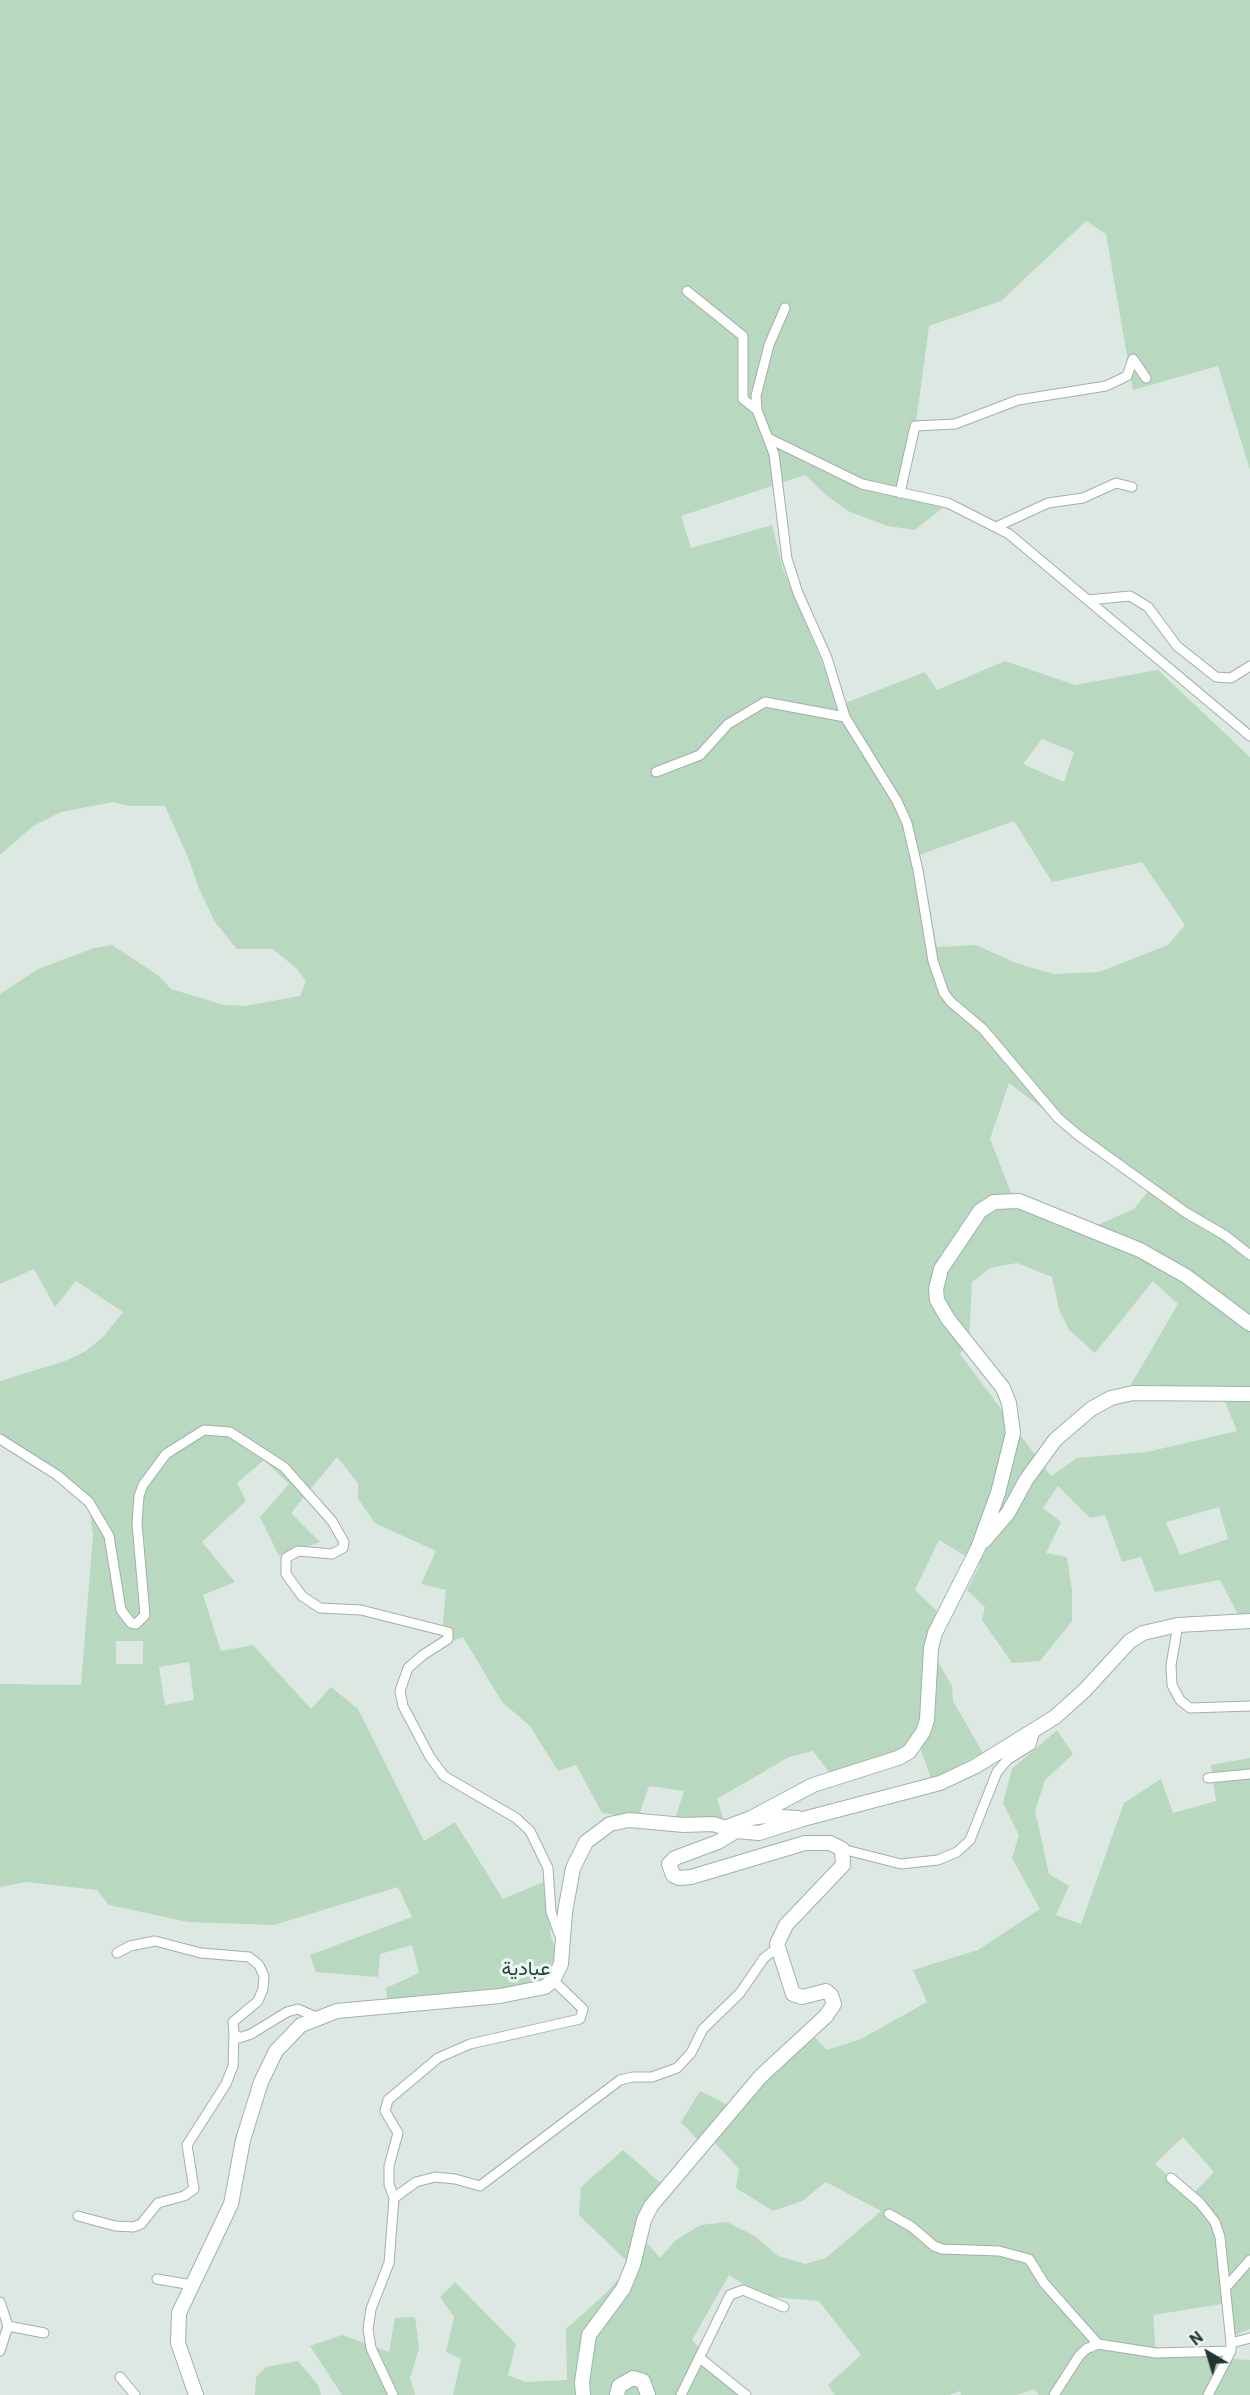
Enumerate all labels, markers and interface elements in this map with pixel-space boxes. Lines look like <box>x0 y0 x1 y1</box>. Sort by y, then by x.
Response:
district label: عبادية <box>502 1958 550 1982</box>
north arrow <box>1178 2323 1238 2383</box>
text: N <box>1186 2327 1207 2349</box>

